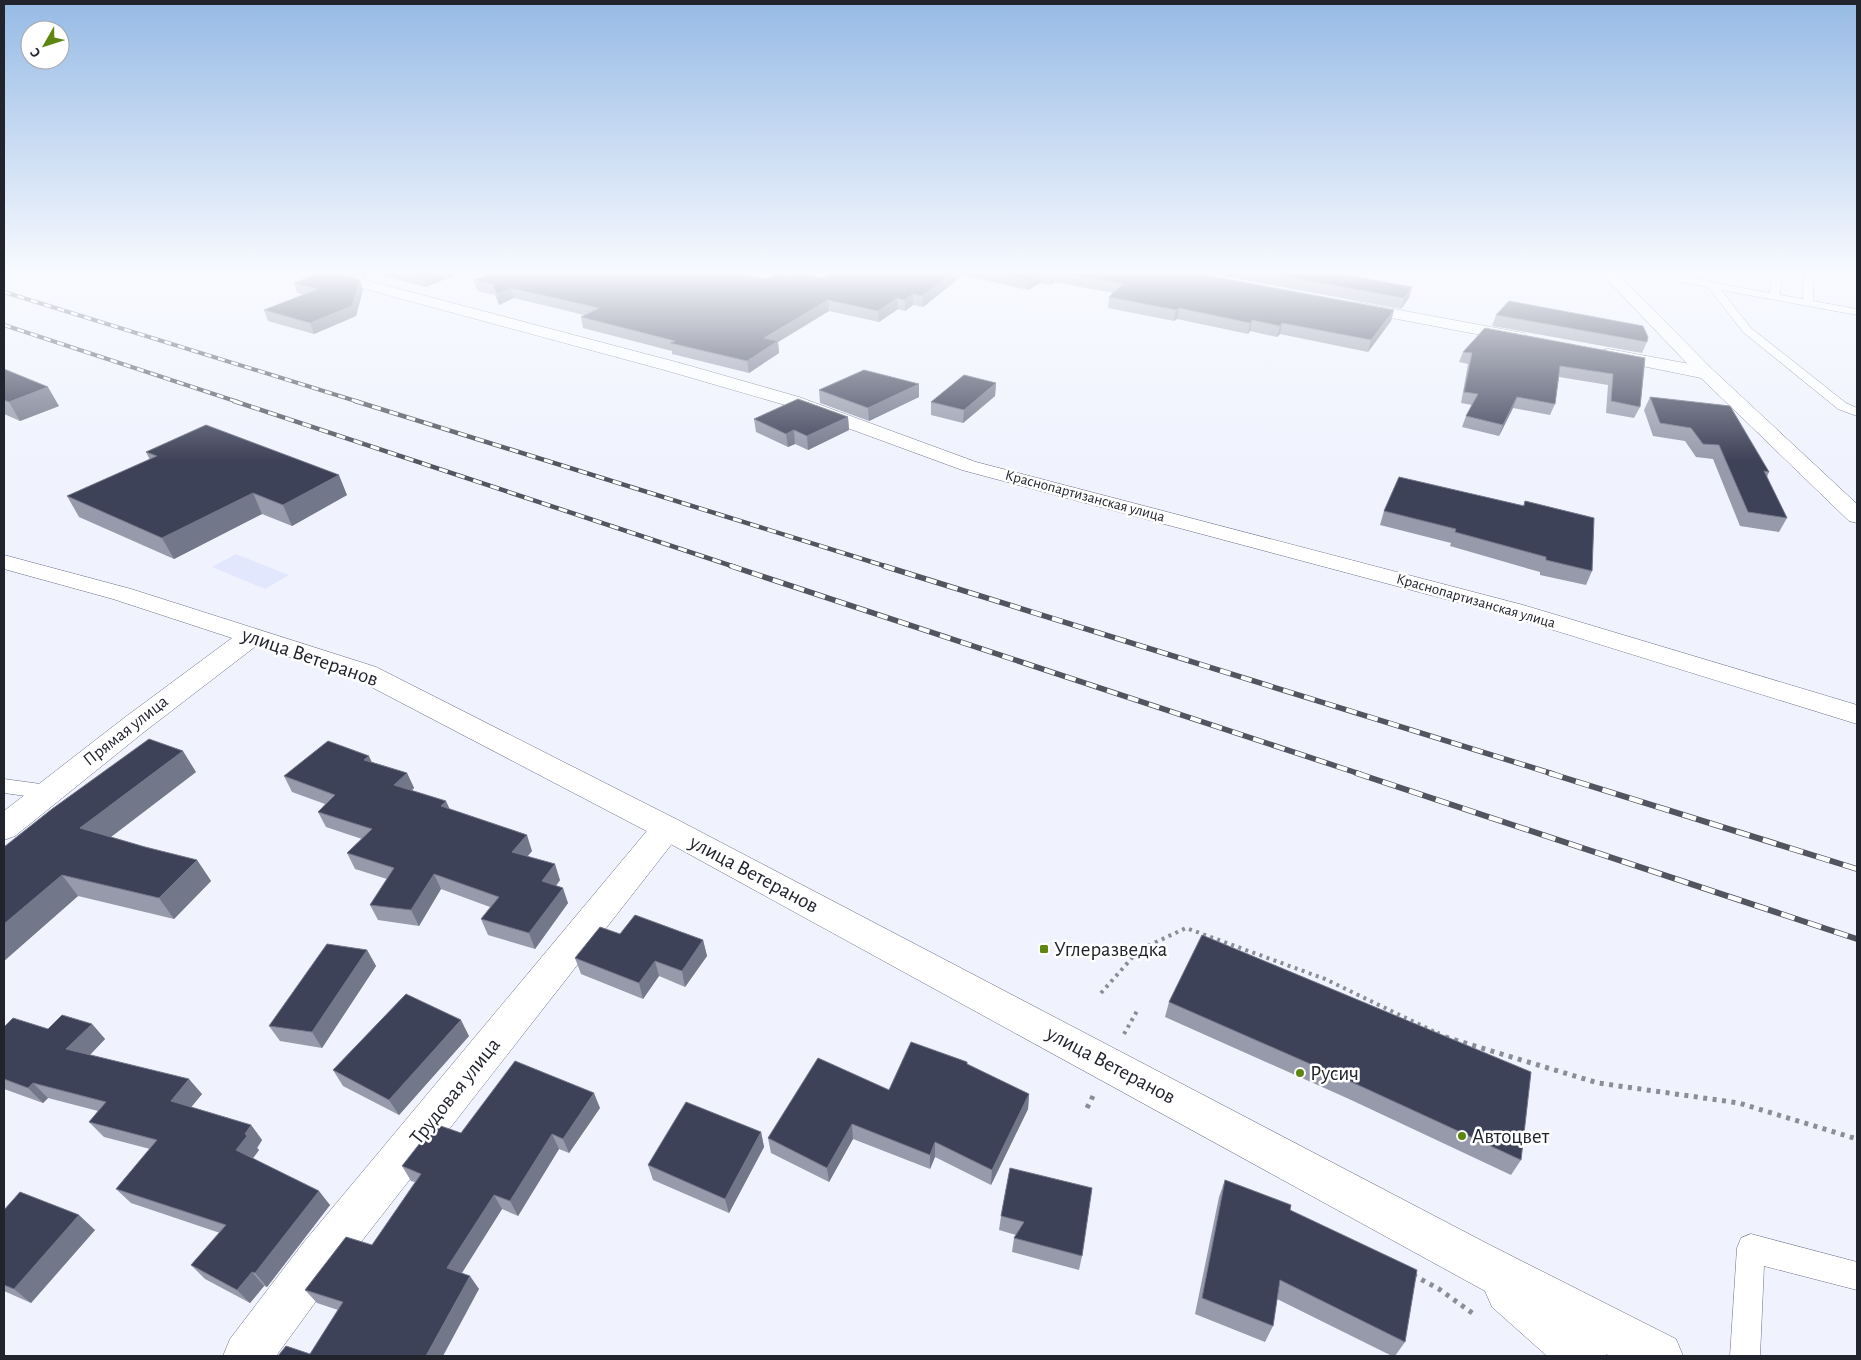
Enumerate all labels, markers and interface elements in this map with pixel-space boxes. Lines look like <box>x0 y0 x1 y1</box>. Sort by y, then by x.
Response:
north arrow <box>20 20 70 70</box>
text: С <box>28 45 44 60</box>
street label: Краснопартизанская улица <box>1004 467 1167 525</box>
street label: Краснопартизанская улица <box>1395 571 1557 631</box>
street label: улица Ветеранов <box>238 624 381 690</box>
street label: Прямая улица <box>80 692 172 770</box>
street label: улица Ветеранов <box>685 831 822 917</box>
place label: Углеразведка <box>1054 939 1168 960</box>
marker: Углеразведка <box>1038 943 1050 955</box>
street label: улица Ветеранов <box>1042 1022 1179 1108</box>
street label: Трудовая улица <box>406 1033 504 1148</box>
place label: Русич <box>1310 1063 1359 1084</box>
marker: Русич <box>1294 1067 1306 1079</box>
place label: Автоцвет <box>1472 1126 1550 1147</box>
marker: Автоцвет <box>1456 1130 1468 1142</box>

